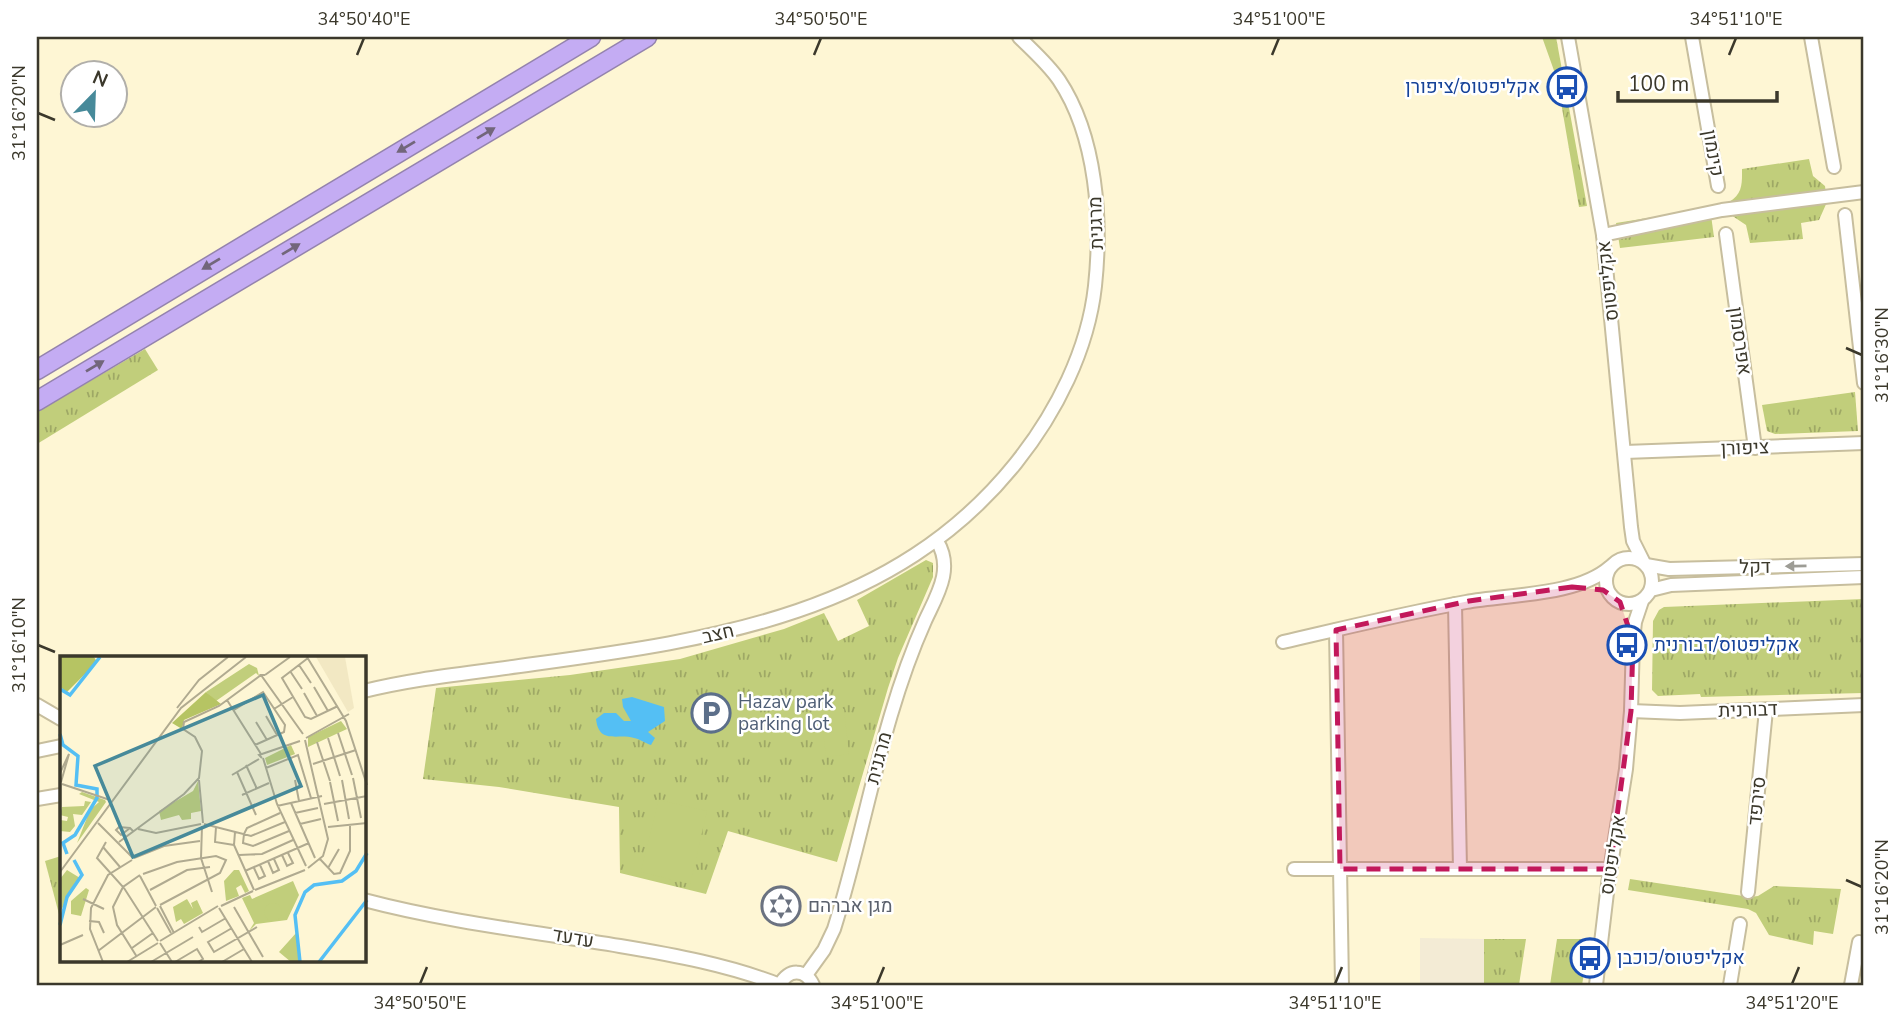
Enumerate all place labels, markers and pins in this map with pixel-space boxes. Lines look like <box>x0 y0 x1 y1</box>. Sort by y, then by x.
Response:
bus stop icon: אקליפטוס/ציפורן <box>1546 66 1588 108</box>
place label: אקליפטוס/ציפורן <box>1405 74 1540 100</box>
bus stop icon: אקליפטוס/דבורנית <box>1606 624 1648 666</box>
place label: אקליפטוס/דבורנית <box>1654 632 1800 658</box>
place label: Hazav park parking lot <box>738 689 834 737</box>
parking icon: Hazav park parking lot <box>690 692 732 734</box>
synagogue icon: מגן אברהם <box>760 885 802 927</box>
place label: מגן אברהם <box>808 893 893 919</box>
bus stop icon: אקליפטוס/כוכבן <box>1569 937 1611 979</box>
place label: אקליפטוס/כוכבן <box>1617 945 1745 971</box>

